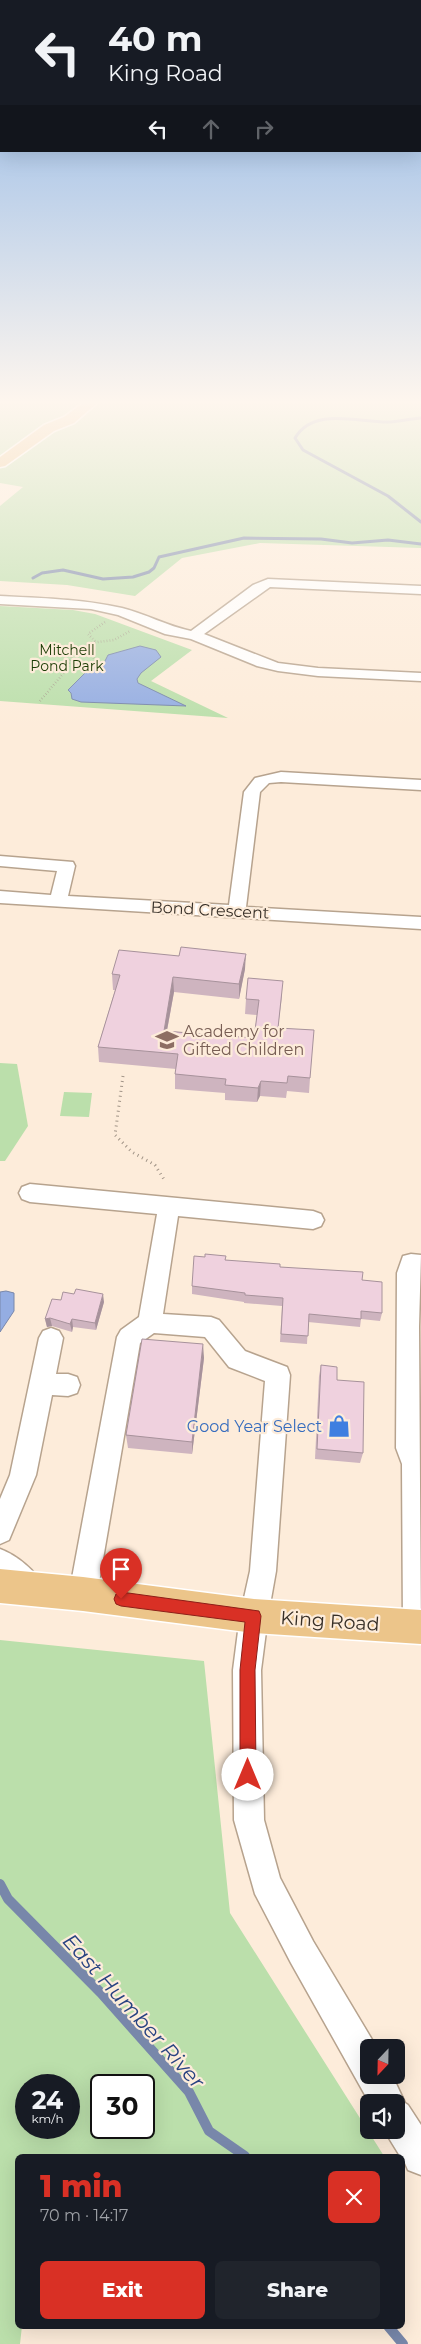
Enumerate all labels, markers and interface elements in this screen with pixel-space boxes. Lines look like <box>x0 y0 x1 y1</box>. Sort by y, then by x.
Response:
text: 40 m <box>108 17 203 60</box>
icon: left <box>25 20 90 85</box>
text: King Road <box>108 60 223 87</box>
icon: left <box>144 115 172 143</box>
icon: ahead <box>197 115 225 143</box>
icon: right <box>250 115 278 143</box>
park label: Mitchell Pond Park <box>30 641 104 675</box>
street label: Bond Crescent <box>150 897 270 923</box>
place label: Academy for Gifted Children <box>183 1022 304 1059</box>
school or university icon: Academy for Gifted Children <box>154 1027 180 1053</box>
shop icon: Good Year Select <box>326 1413 352 1439</box>
place label: Good Year Select <box>187 1417 323 1436</box>
pin <box>100 1548 142 1599</box>
icon: arrive <box>107 1555 135 1583</box>
street label: King Road <box>280 1606 380 1636</box>
position arrow <box>221 1748 273 1800</box>
water label: East Humber River <box>58 1928 210 2094</box>
north arrow <box>360 2039 405 2084</box>
map controls <box>360 2039 405 2139</box>
speed limit sign: 30 <box>90 2074 155 2139</box>
text: 24 <box>32 2085 63 2115</box>
button: sound <box>360 2094 405 2139</box>
text: km/h <box>31 2111 64 2126</box>
text: 1 min <box>40 2168 123 2205</box>
button: close <box>328 2171 380 2223</box>
text: 70 m · 14:17 <box>40 2206 128 2225</box>
button: Exit <box>40 2261 205 2319</box>
button: Share <box>215 2261 380 2319</box>

